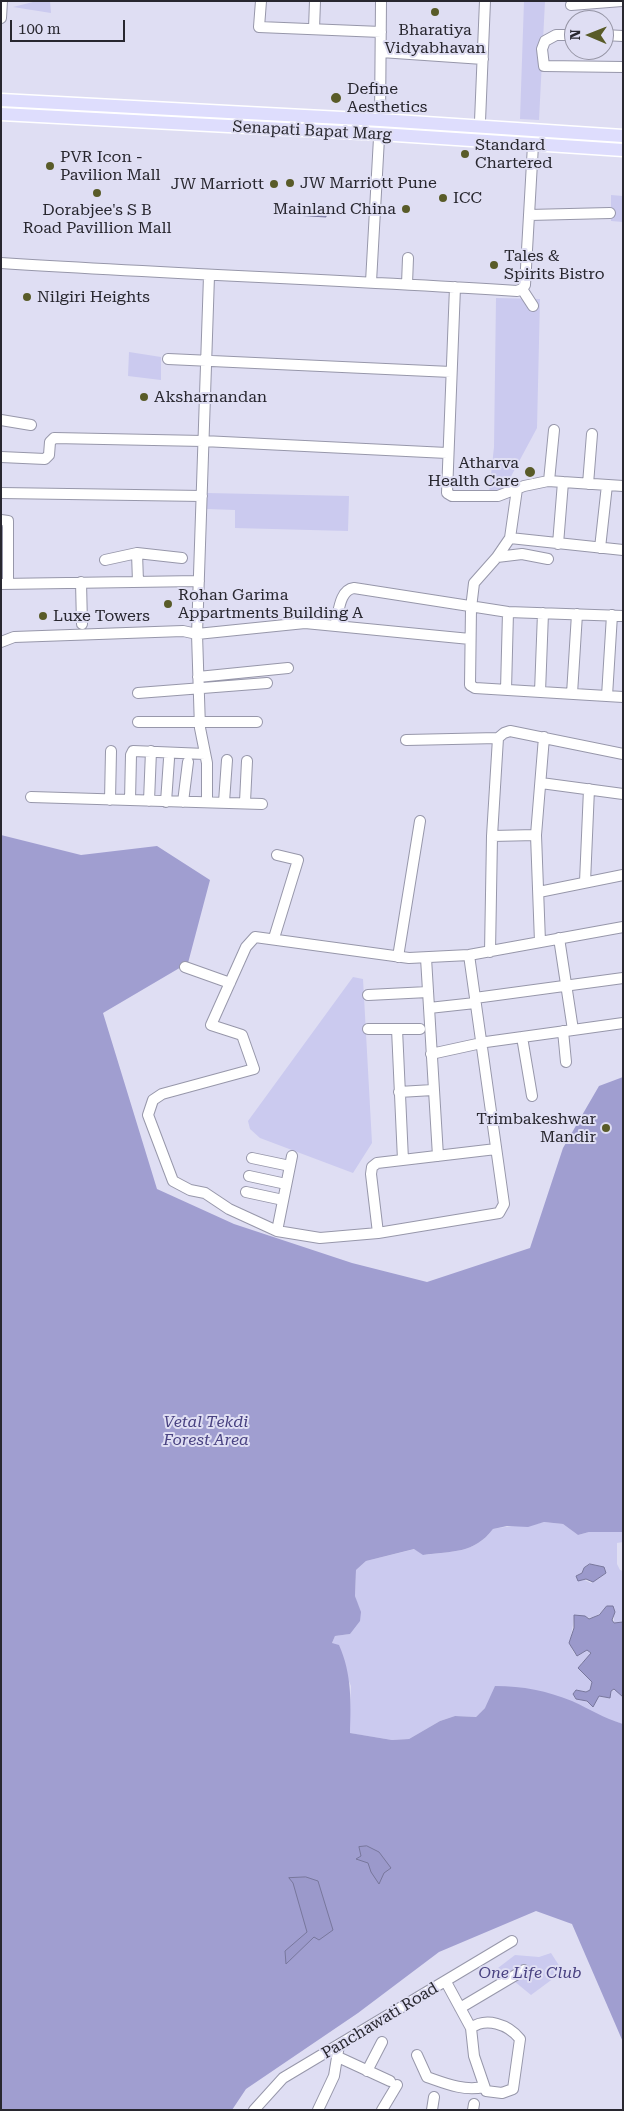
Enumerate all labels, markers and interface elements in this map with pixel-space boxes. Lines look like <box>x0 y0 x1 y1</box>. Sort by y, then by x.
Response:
marker: Bharatiya Vidyabhavan <box>429 6 441 18</box>
scale bar <box>12 10 128 42</box>
north arrow <box>564 10 614 60</box>
text: 100 m <box>18 20 61 38</box>
place label: Bharatiya Vidyabhavan <box>384 20 486 58</box>
text: N <box>567 29 583 40</box>
place label: Define Aesthetics <box>347 79 427 117</box>
marker: Define Aesthetics <box>329 91 343 105</box>
street label: Senapati Bapat Marg <box>232 117 392 145</box>
place label: Standard Chartered <box>475 135 552 173</box>
place label: PVR Icon - Pavilion Mall <box>60 147 160 185</box>
marker: Standard Chartered <box>459 148 471 160</box>
marker: PVR Icon - Pavilion Mall <box>44 160 56 172</box>
place label: JW Marriott Pune <box>300 173 437 193</box>
place label: JW Marriott <box>171 174 264 194</box>
marker: JW Marriott Pune <box>284 177 296 189</box>
marker: JW Marriott <box>268 178 280 190</box>
marker: Dorabjee's S B Road Pavillion Mall <box>91 187 103 199</box>
place label: ICC <box>453 188 482 208</box>
marker: ICC <box>437 192 449 204</box>
place label: Mainland China <box>273 199 396 219</box>
place label: Dorabjee's S B Road Pavillion Mall <box>23 200 171 238</box>
marker: Mainland China <box>400 203 412 215</box>
place label: Tales & Spirits Bistro <box>504 246 605 284</box>
marker: Tales & Spirits Bistro <box>488 259 500 271</box>
place label: Nilgiri Heights <box>37 287 150 307</box>
marker: Nilgiri Heights <box>21 291 33 303</box>
place label: Aksharnandan <box>154 387 267 407</box>
marker: Aksharnandan <box>138 391 150 403</box>
place label: Atharva Health Care <box>428 453 519 491</box>
marker: Atharva Health Care <box>523 465 537 479</box>
place label: Rohan Garima Appartments Building A <box>178 585 363 623</box>
marker: Rohan Garima Appartments Building A <box>162 598 174 610</box>
place label: Luxe Towers <box>53 606 150 626</box>
marker: Luxe Towers <box>37 610 49 622</box>
place label: Trimbakeshwar Mandir <box>476 1109 596 1147</box>
marker: Trimbakeshwar Mandir <box>600 1122 612 1134</box>
park label: Vetal Tekdi Forest Area <box>163 1412 249 1450</box>
park label: One Life Club <box>479 1963 581 1983</box>
street label: Panchawati Road <box>318 1979 442 2063</box>

